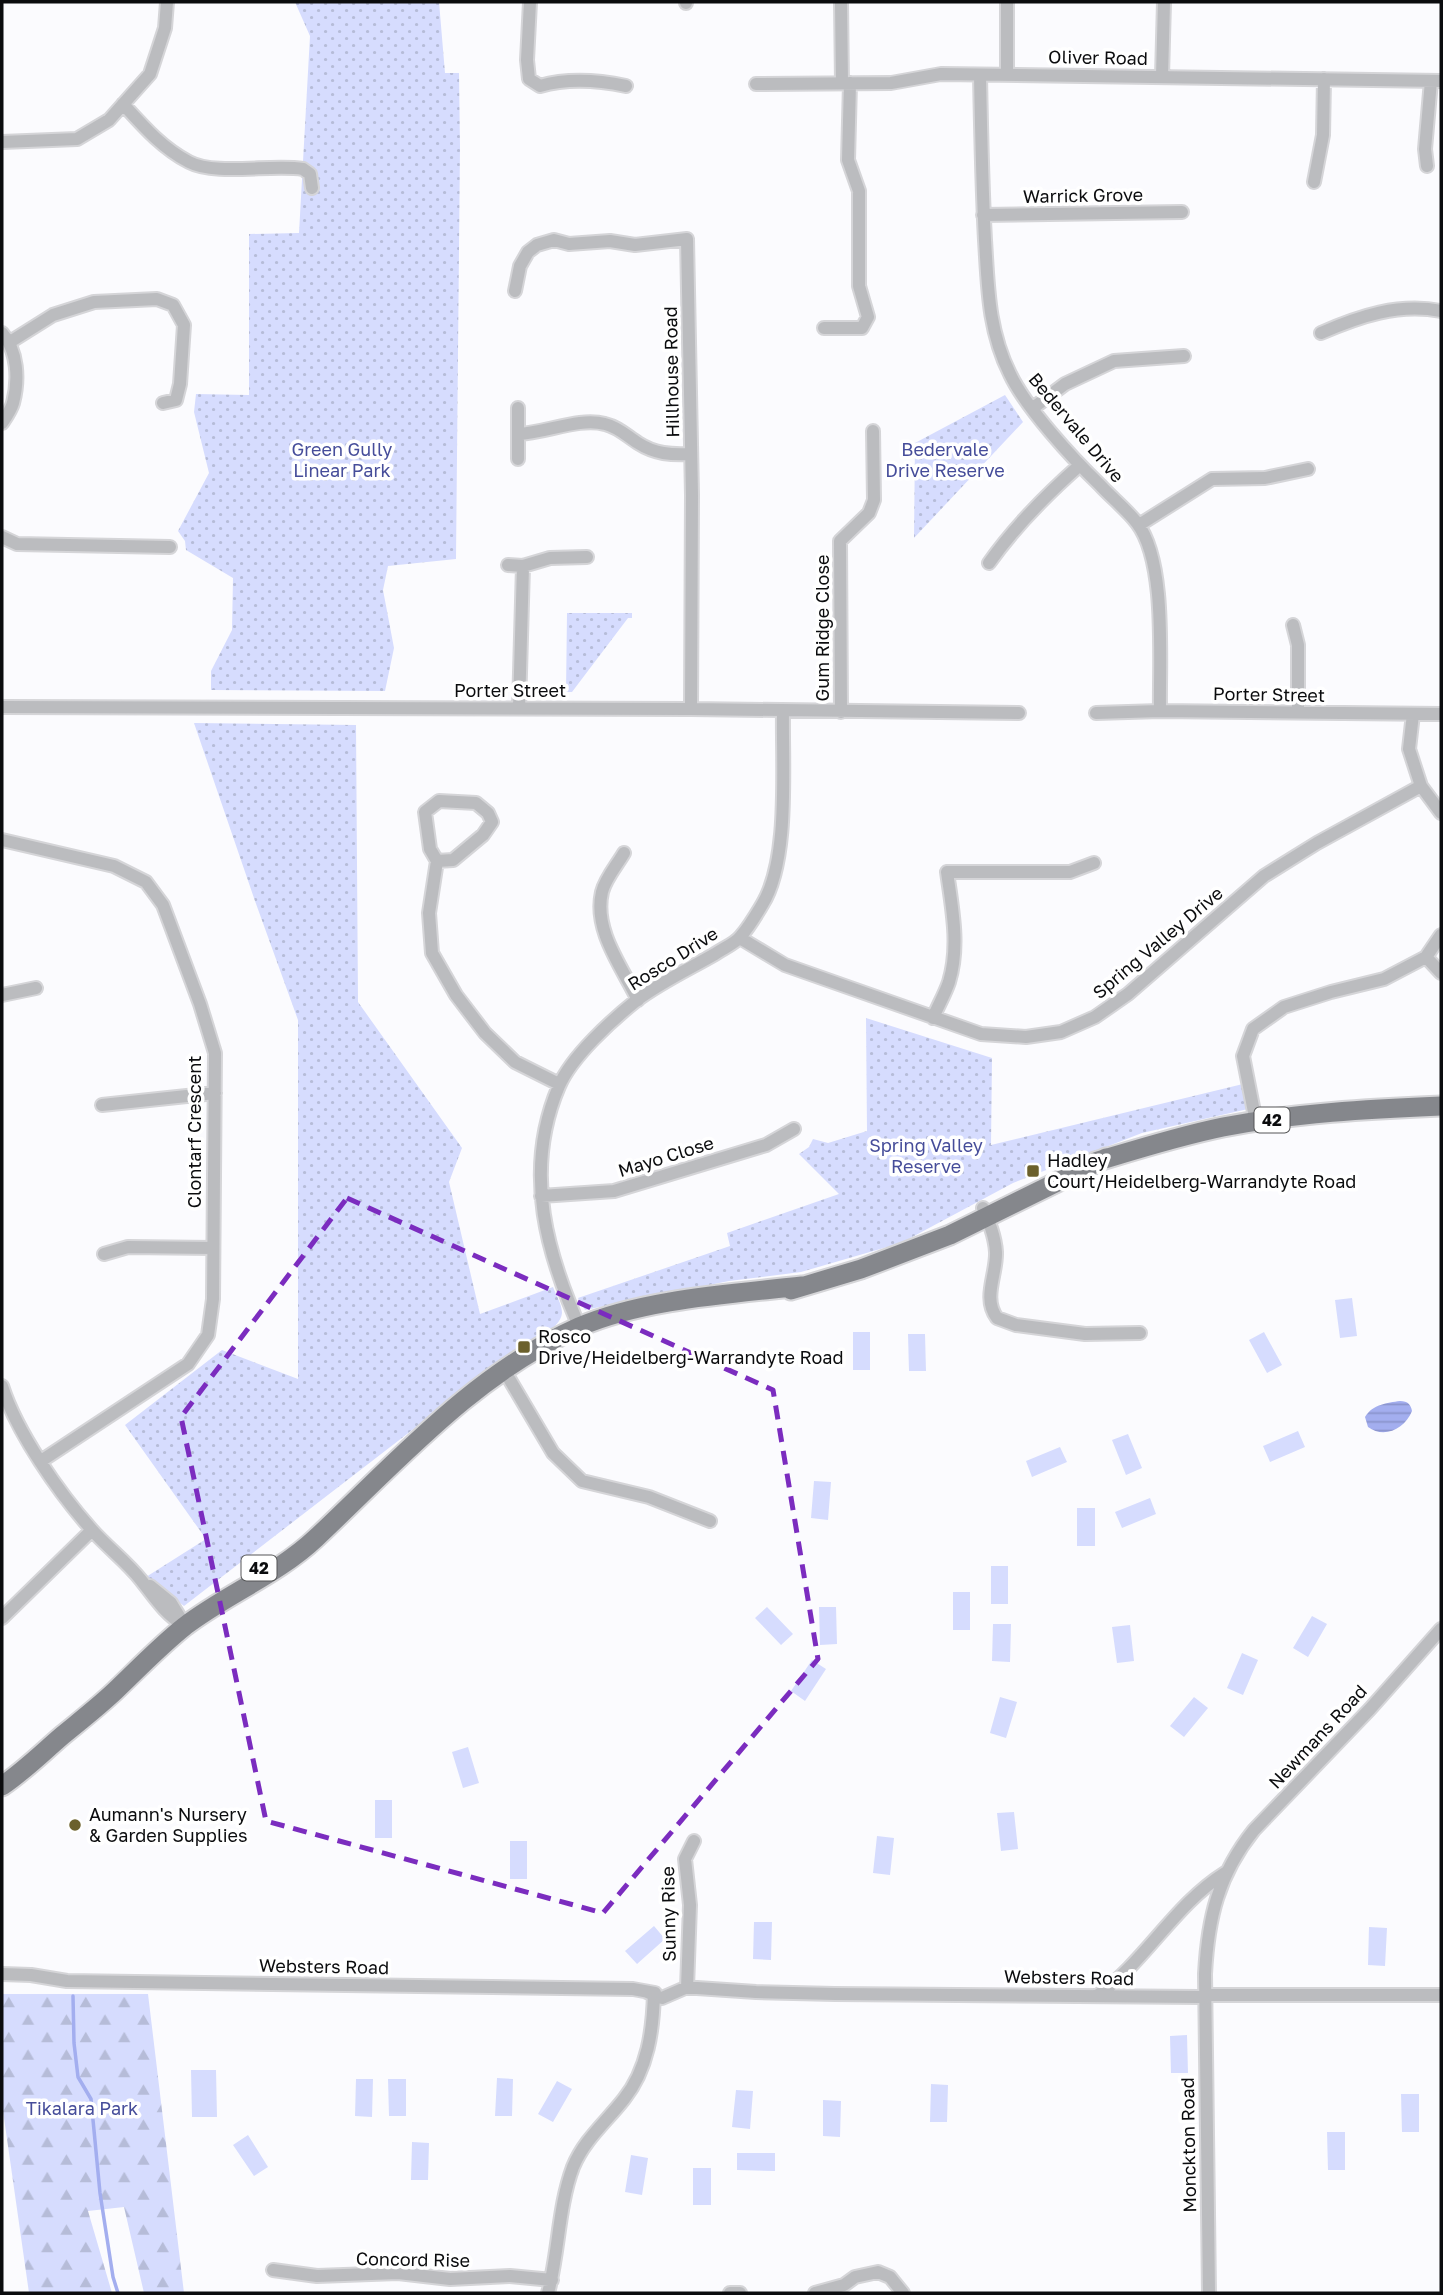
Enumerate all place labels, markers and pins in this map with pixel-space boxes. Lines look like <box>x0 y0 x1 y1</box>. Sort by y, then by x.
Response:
place label: Hadley Court/Heidelberg-Warrandyte Road <box>1047 1149 1356 1192</box>
marker: Hadley Court/Heidelberg-Warrandyte Road <box>1025 1163 1041 1179</box>
place label: Rosco Drive/Heidelberg-Warrandyte Road <box>538 1325 843 1368</box>
marker: Rosco Drive/Heidelberg-Warrandyte Road <box>516 1339 532 1355</box>
place label: Aumann's Nursery & Garden Supplies <box>89 1803 247 1846</box>
marker: Aumann's Nursery & Garden Supplies <box>67 1817 83 1833</box>

